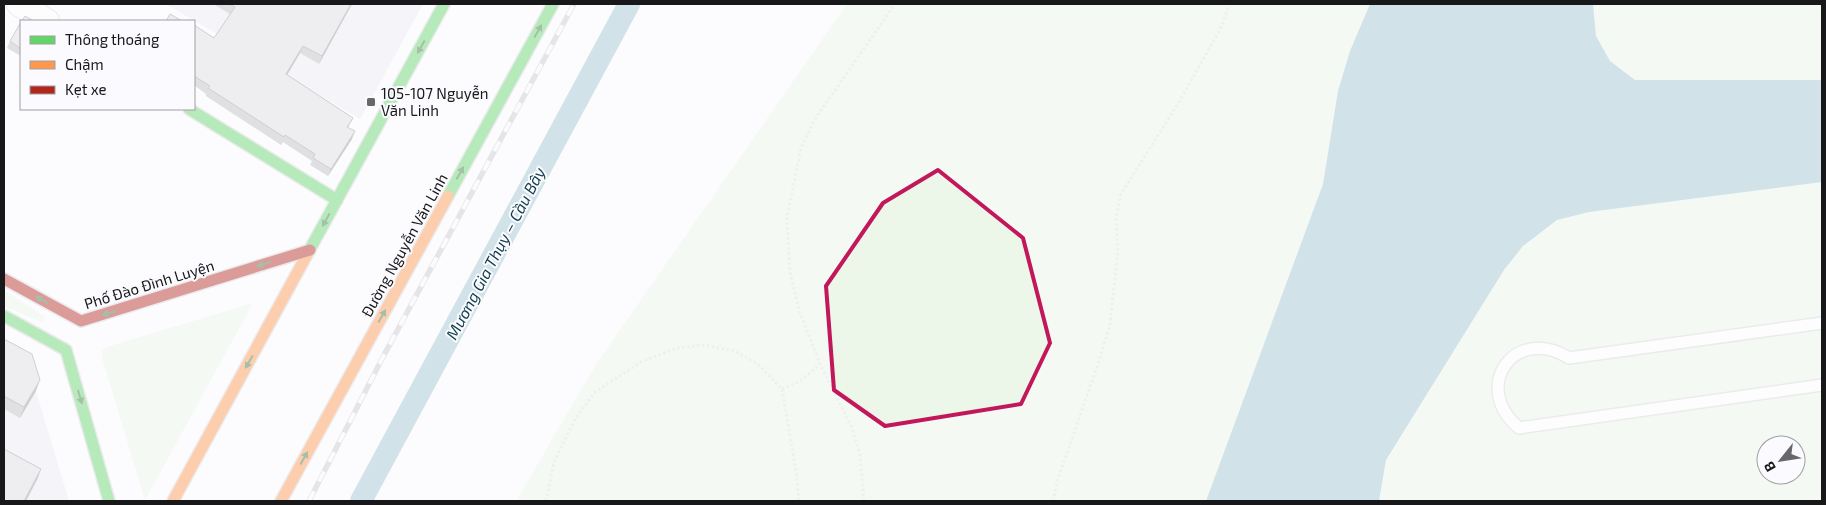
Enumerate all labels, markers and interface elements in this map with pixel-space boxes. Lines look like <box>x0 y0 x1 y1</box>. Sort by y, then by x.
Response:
legend <box>20 20 195 110</box>
one-way arrow <box>534 23 542 38</box>
text: Thông thoáng <box>65 30 160 48</box>
one-way arrow <box>417 39 425 54</box>
text: Chậm <box>65 55 104 73</box>
text: Kẹt xe <box>65 80 107 98</box>
place label: 105-107 Nguyễn Văn Linh <box>381 84 488 119</box>
marker: 105-107 Nguyễn Văn Linh <box>365 96 377 108</box>
water label: Mương Gia Thụy – Cầu Bây <box>441 163 550 343</box>
one-way arrow <box>456 166 464 181</box>
street label: Đường Nguyễn Văn Linh <box>357 170 451 320</box>
one-way arrow <box>322 213 331 227</box>
street label: Phố Đào Đình Luyện <box>82 256 216 312</box>
one-way arrow <box>256 261 271 269</box>
one-way arrow <box>35 296 50 304</box>
one-way arrow <box>101 309 116 317</box>
one-way arrow <box>378 309 386 323</box>
one-way arrow <box>244 356 253 369</box>
one-way arrow <box>76 389 84 404</box>
north arrow <box>1756 435 1806 485</box>
one-way arrow <box>300 451 308 466</box>
text: B <box>1760 459 1779 475</box>

